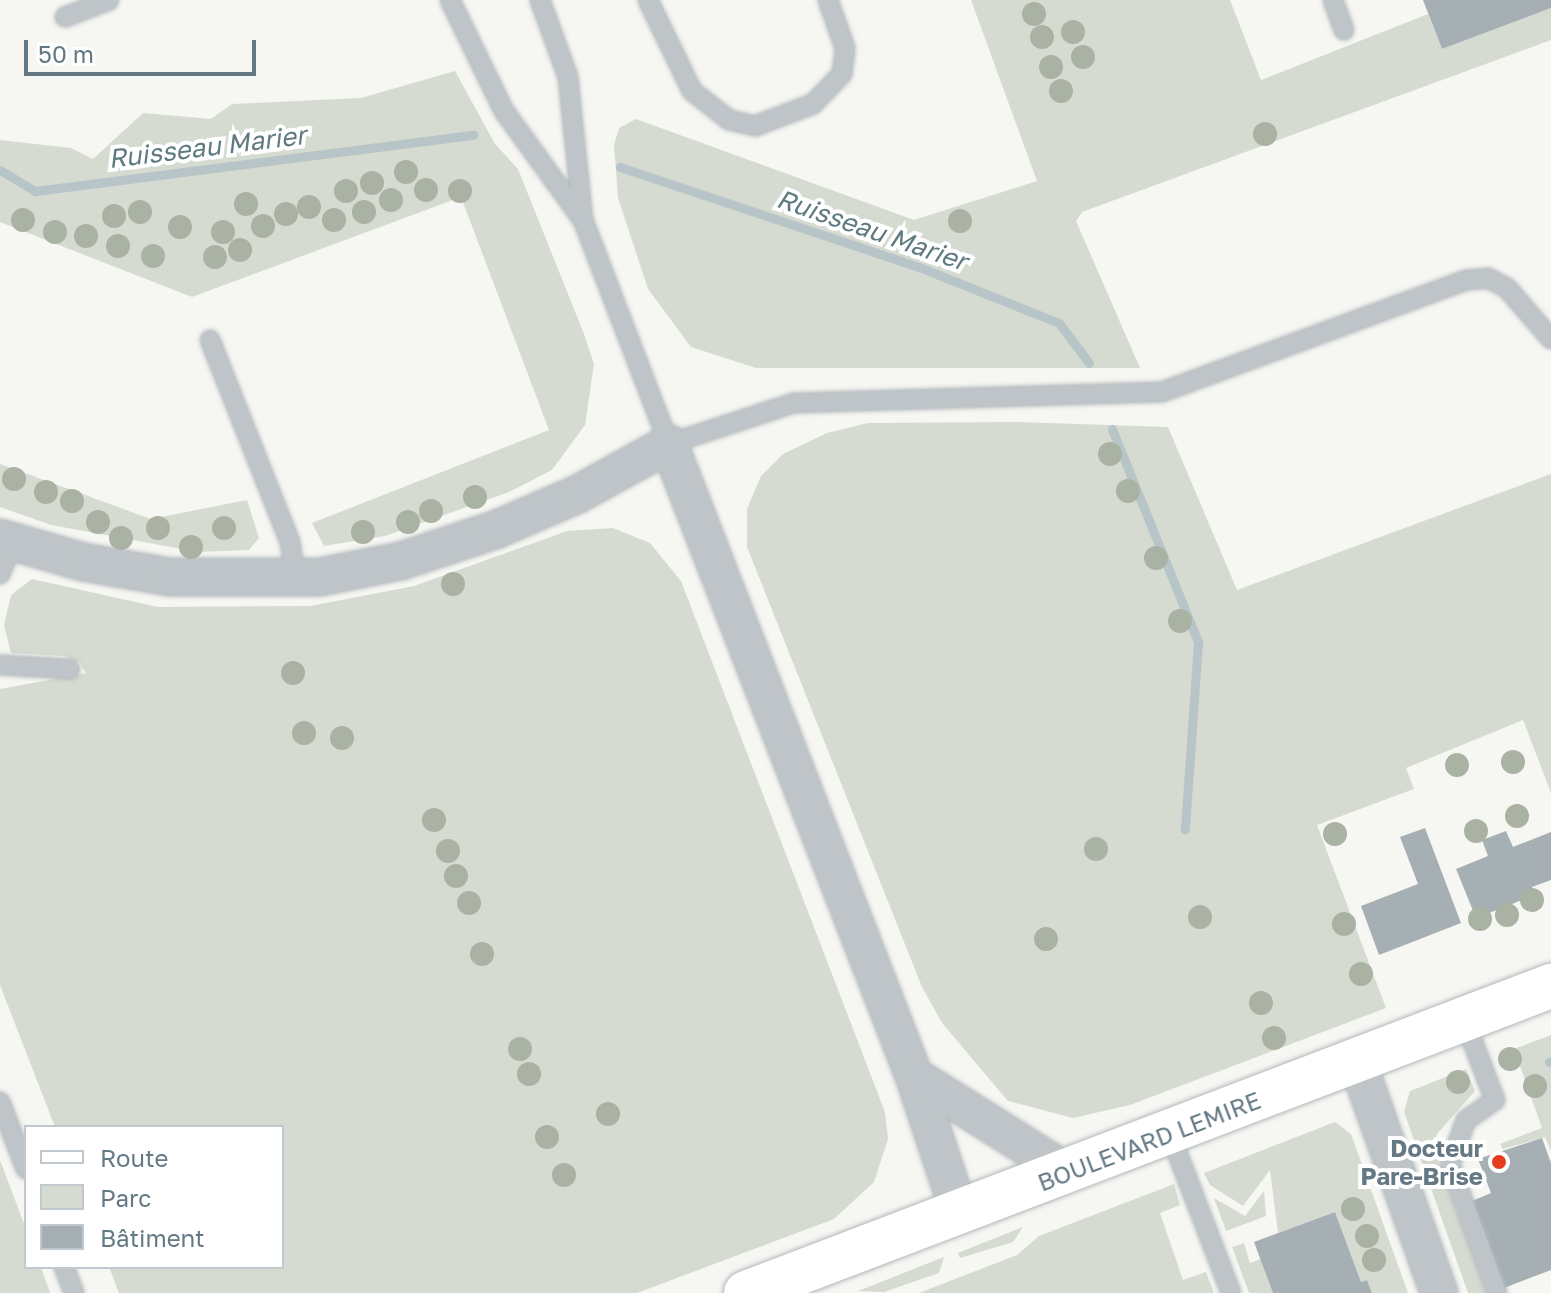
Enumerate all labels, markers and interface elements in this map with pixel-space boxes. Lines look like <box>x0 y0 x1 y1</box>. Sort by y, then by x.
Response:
scale bar <box>28 24 260 74</box>
text: 50 m <box>38 39 94 68</box>
water label: Ruisseau Marier <box>106 119 308 175</box>
water label: Ruisseau Marier <box>773 183 971 277</box>
street label: BOULEVARD LEMIRE <box>1034 1085 1264 1197</box>
legend <box>24 1125 284 1269</box>
place label: Docteur Pare-Brise <box>1361 1134 1483 1190</box>
text: Route <box>100 1143 169 1172</box>
marker: Docteur Pare-Brise <box>1490 1153 1508 1171</box>
text: Parc <box>100 1183 151 1212</box>
text: Bâtiment <box>100 1223 205 1252</box>

